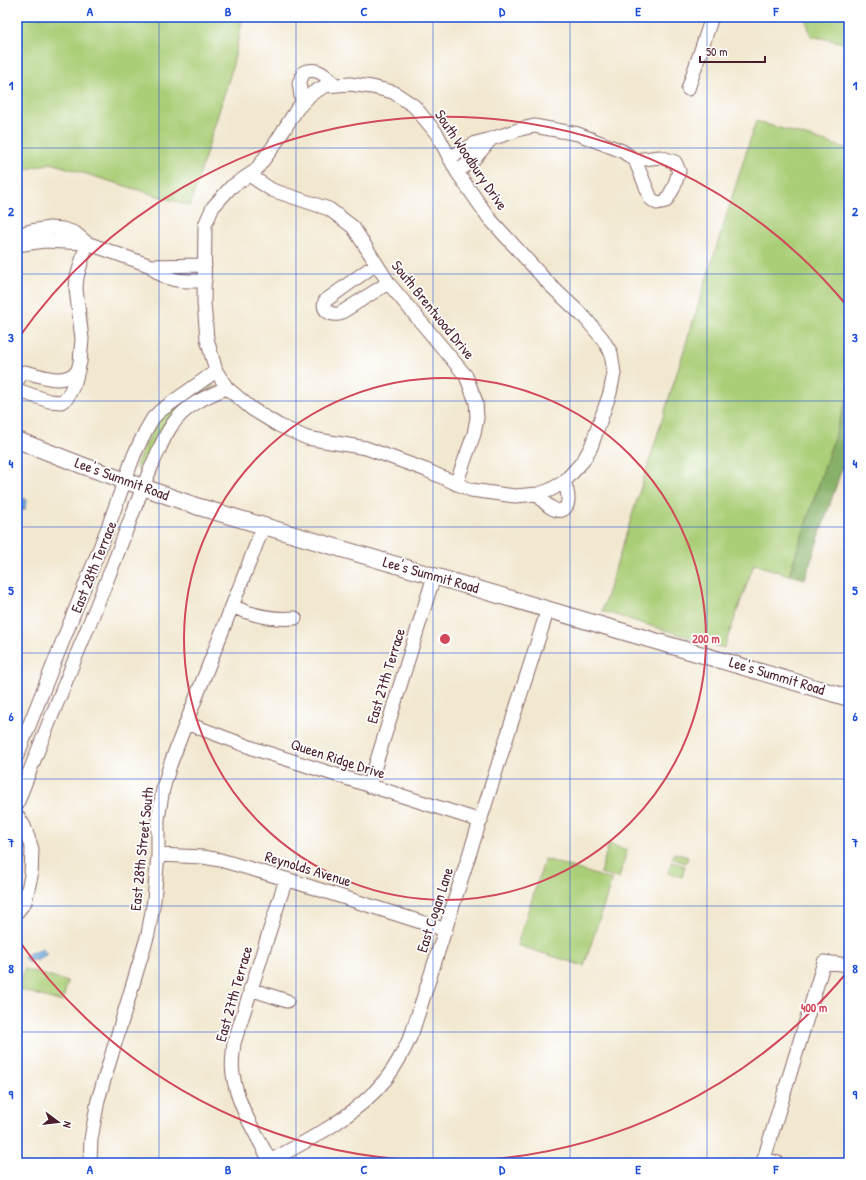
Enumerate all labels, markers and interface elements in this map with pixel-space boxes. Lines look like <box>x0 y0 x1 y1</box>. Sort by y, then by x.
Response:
text: A <box>87 2 94 20</box>
text: B <box>225 2 232 20</box>
text: C <box>360 2 368 20</box>
text: D <box>499 2 506 20</box>
text: E <box>635 2 641 20</box>
text: F <box>773 2 780 20</box>
scale bar <box>700 38 765 64</box>
text: 50 m <box>706 43 727 60</box>
text: 1 <box>9 76 14 94</box>
text: 1 <box>853 76 858 94</box>
street label: South Woodbury Drive <box>430 105 513 214</box>
text: 2 <box>8 202 15 220</box>
text: 2 <box>852 202 859 220</box>
street label: South Brentwood Drive <box>387 256 480 364</box>
text: 3 <box>8 328 14 346</box>
text: 3 <box>852 328 858 346</box>
street label: Lee's Summit Road <box>72 452 172 505</box>
text: 4 <box>9 454 14 472</box>
text: 4 <box>853 454 858 472</box>
street label: East 28th Terrace <box>66 518 122 616</box>
street label: Lee's Summit Road <box>381 551 482 598</box>
text: 5 <box>8 581 14 599</box>
text: 5 <box>852 581 858 599</box>
street label: East 27th Terrace <box>361 626 410 726</box>
text: 200 m <box>692 630 720 647</box>
centre of rings <box>438 632 452 646</box>
street label: Lee's Summit Road <box>727 651 828 700</box>
text: 6 <box>8 707 14 725</box>
text: 6 <box>852 707 858 725</box>
street label: Queen Ridge Drive <box>288 733 388 784</box>
street label: East 28th Street South <box>125 786 158 912</box>
text: 7 <box>7 833 15 851</box>
text: 7 <box>851 833 859 851</box>
street label: Reynolds Avenue <box>262 845 354 892</box>
street label: East Cogan Lane <box>411 865 458 955</box>
street label: East 27th Terrace <box>210 944 257 1044</box>
text: 8 <box>8 959 14 977</box>
text: 8 <box>852 959 858 977</box>
text: 400 m <box>801 999 827 1016</box>
text: 9 <box>9 1085 14 1103</box>
text: 9 <box>853 1085 858 1103</box>
north arrow <box>38 1102 78 1142</box>
text: N <box>60 1120 75 1129</box>
text: A <box>87 1160 94 1178</box>
text: B <box>225 1160 232 1178</box>
text: C <box>360 1160 368 1178</box>
text: D <box>499 1160 506 1178</box>
text: E <box>635 1160 641 1178</box>
text: F <box>773 1160 780 1178</box>

